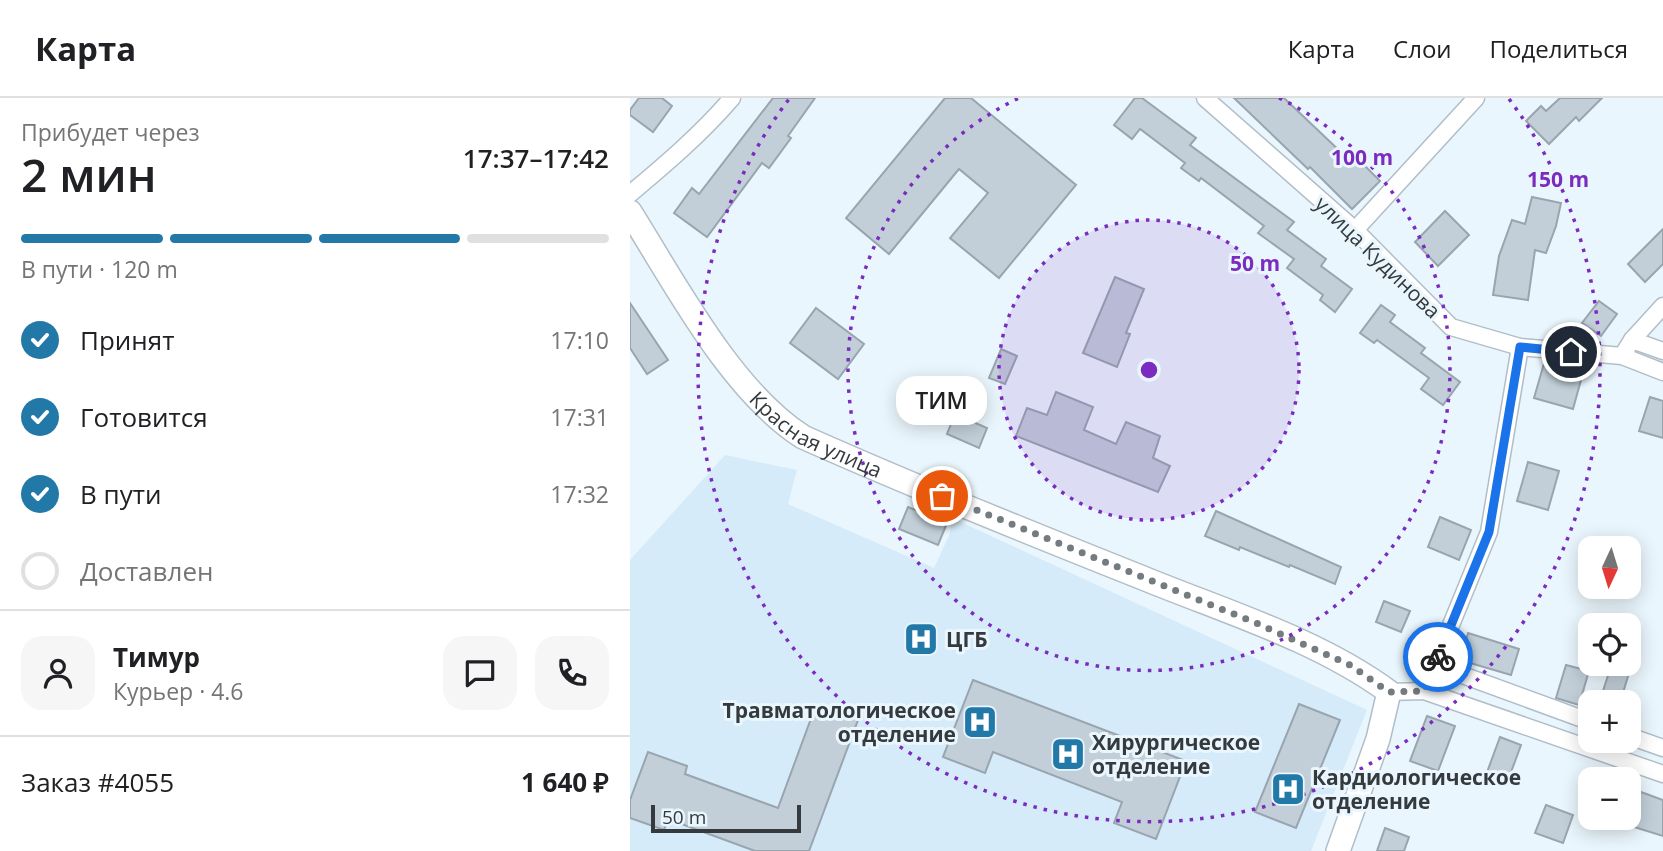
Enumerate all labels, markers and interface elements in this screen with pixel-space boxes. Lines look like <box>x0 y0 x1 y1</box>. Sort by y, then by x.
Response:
text: Карта <box>35 26 136 71</box>
text: Карта <box>1288 32 1355 65</box>
text: Слои <box>1393 32 1452 65</box>
text: Поделиться <box>1490 32 1628 65</box>
text: Прибудет через <box>21 116 200 148</box>
text: 17:37–17:42 <box>463 140 609 176</box>
text: 2 мин <box>21 143 157 205</box>
text: 100 m <box>1331 143 1393 171</box>
text: 150 m <box>1527 165 1589 193</box>
street label: улица Кудинова <box>1309 190 1447 324</box>
text: 50 m <box>1230 249 1280 277</box>
text: В пути · 120 m <box>21 253 178 285</box>
icon: check <box>21 321 59 359</box>
text: Принят <box>80 322 174 358</box>
pin <box>1541 322 1601 382</box>
text: 17:10 <box>550 324 609 356</box>
icon: home <box>1552 333 1590 371</box>
centre of rings <box>1137 358 1161 382</box>
callout: ТИМ <box>896 377 988 426</box>
text: ТИМ <box>915 384 968 416</box>
street label: Красная улица <box>744 385 886 484</box>
icon: check <box>21 398 59 436</box>
text: Готовится <box>80 399 208 435</box>
text: 17:31 <box>550 401 609 433</box>
pin <box>912 466 972 526</box>
icon: check <box>21 475 59 513</box>
text: В пути <box>80 476 161 512</box>
icon: bag <box>923 477 961 515</box>
text: 17:32 <box>550 478 609 510</box>
north arrow <box>1578 536 1642 598</box>
map controls <box>1578 536 1641 830</box>
text: Доставлен <box>80 553 213 589</box>
button: locate <box>1578 613 1641 676</box>
hospital icon: ЦГБ <box>902 620 940 658</box>
courier <box>1403 622 1473 692</box>
place label: ЦГБ <box>946 625 988 653</box>
button: person <box>21 636 95 710</box>
button: chat <box>443 636 517 710</box>
button: phone <box>535 636 609 710</box>
icon: bike <box>1419 638 1457 676</box>
text: Тимур <box>113 639 200 675</box>
text: Курьер · 4.6 <box>113 675 244 707</box>
button: + <box>1578 690 1641 753</box>
place label: Травматологическое отделение <box>723 696 956 748</box>
hospital icon: Травматологическое отделение <box>961 703 999 741</box>
place label: Хирургическое отделение <box>1092 728 1260 780</box>
hospital icon: Хирургическое отделение <box>1049 735 1087 773</box>
place label: Кардиологическое отделение <box>1312 763 1521 815</box>
text: Заказ #4055 <box>21 764 174 800</box>
text: 1 640 ₽ <box>521 764 609 800</box>
button: − <box>1578 767 1641 830</box>
hospital icon: Кардиологическое отделение <box>1269 770 1307 808</box>
scale bar <box>651 802 802 834</box>
text: 50 m <box>662 804 706 830</box>

